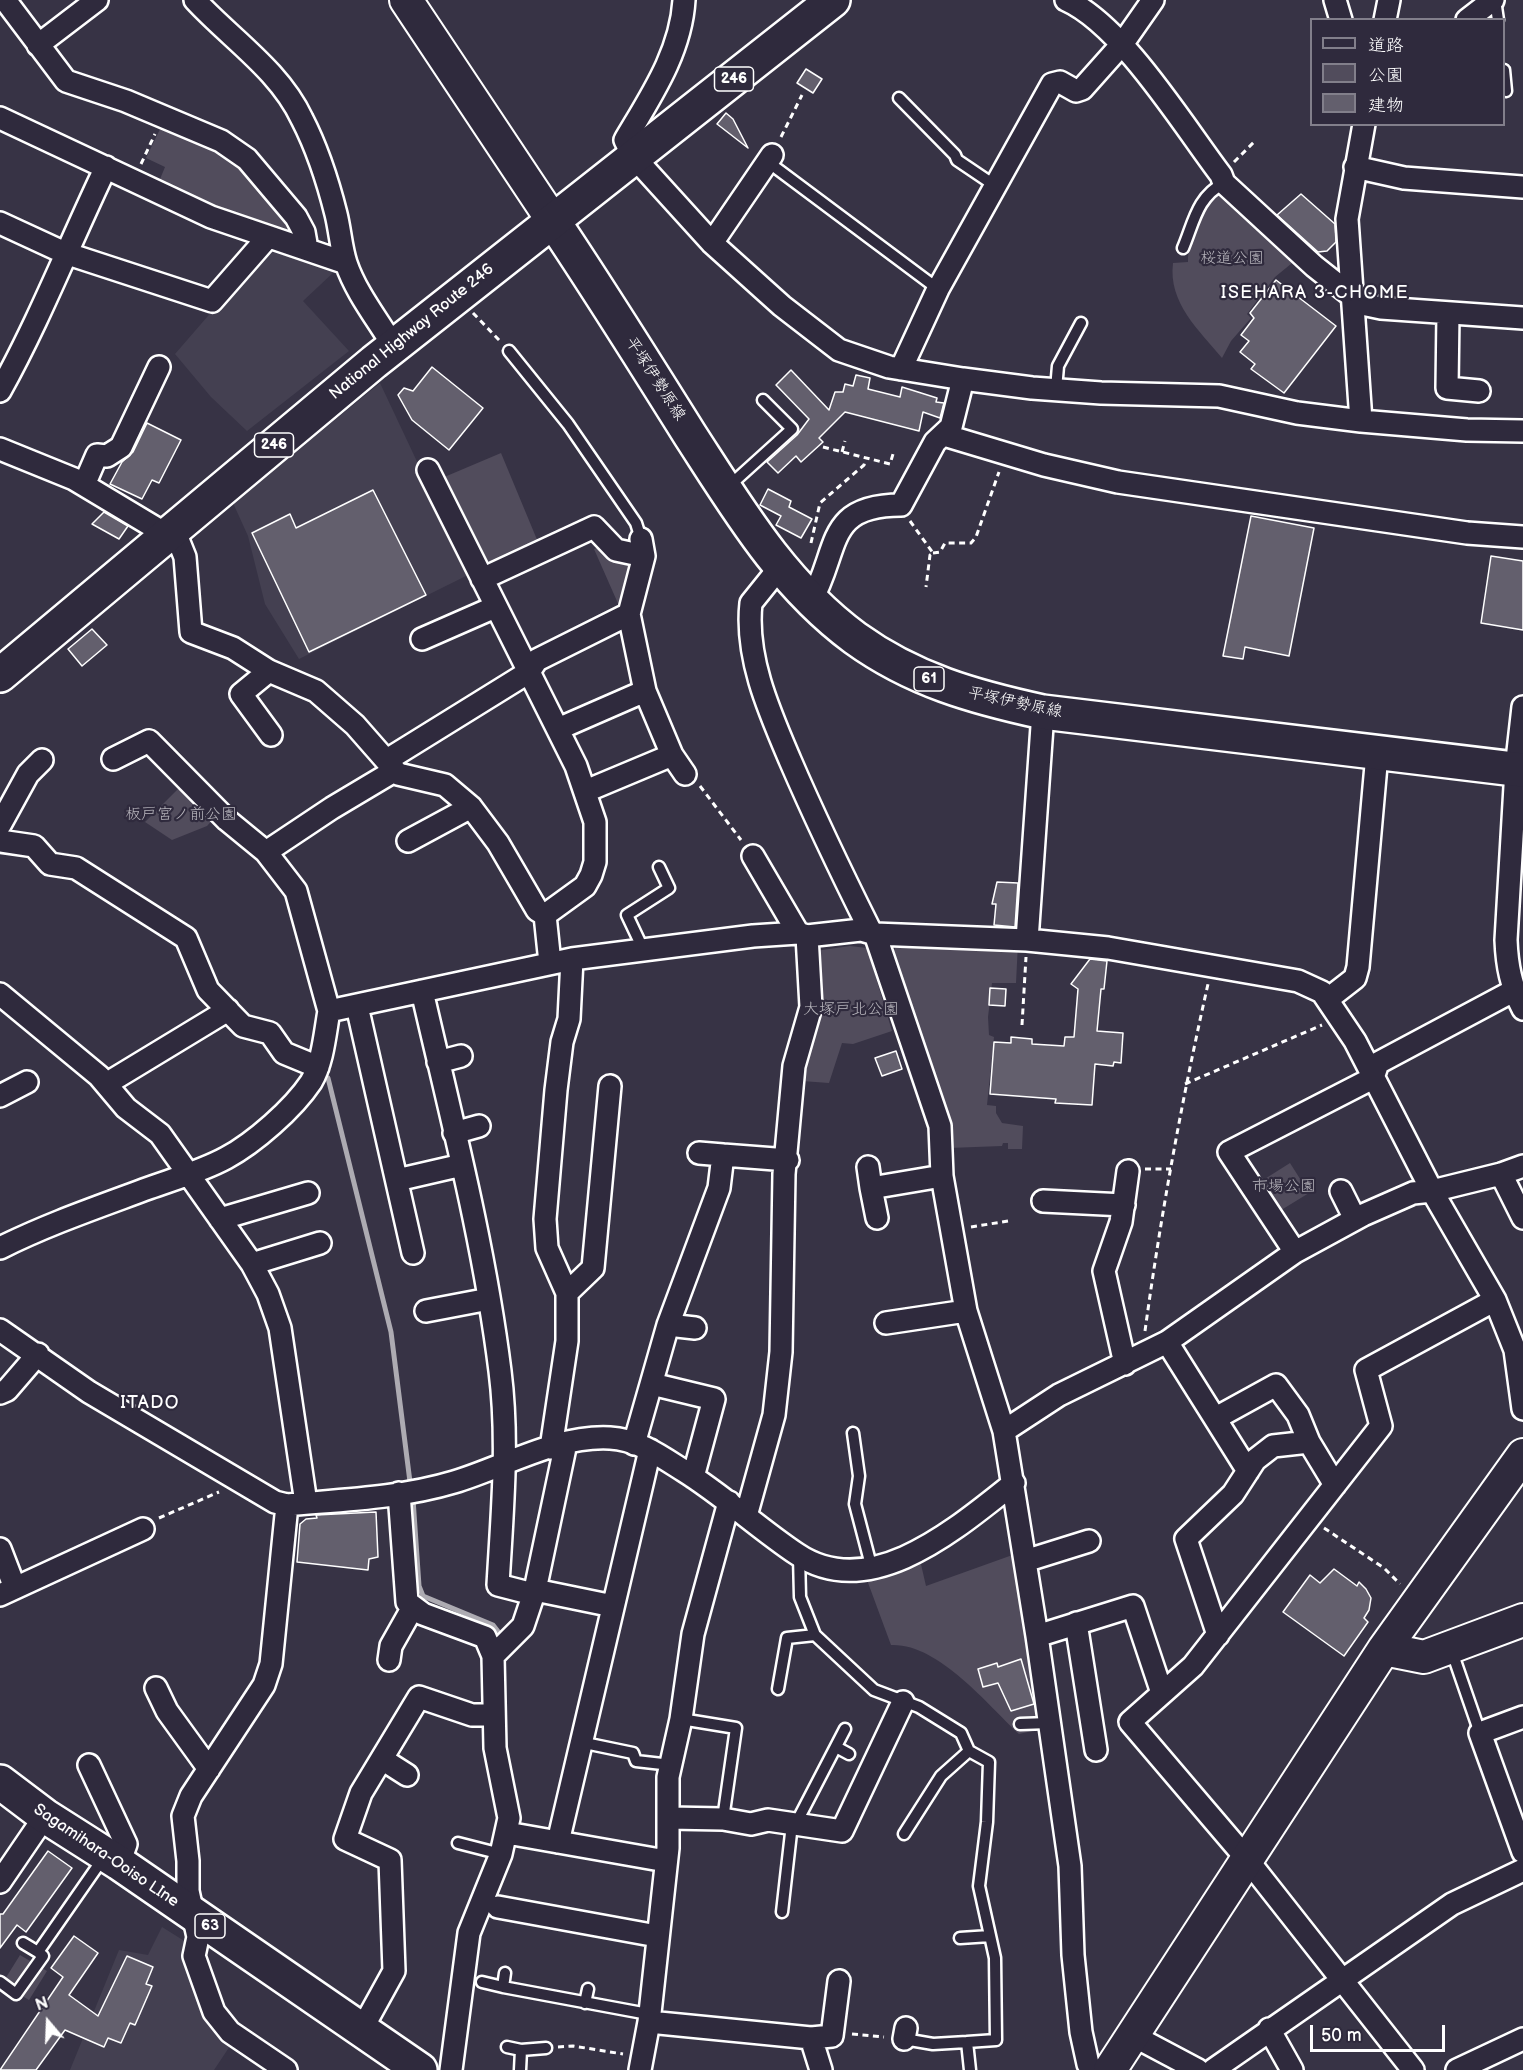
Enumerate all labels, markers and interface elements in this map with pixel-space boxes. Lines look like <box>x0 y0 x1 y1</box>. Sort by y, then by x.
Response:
legend <box>1310 18 1505 126</box>
text: 道路 <box>1368 35 1404 56</box>
text: 公園 <box>1368 65 1404 86</box>
road number: 246 <box>714 67 754 91</box>
text: 建物 <box>1368 95 1404 116</box>
park label: 桜道公園 <box>1200 249 1264 269</box>
street label: National Highway Route 246 <box>326 260 498 404</box>
district label: ISEHARA 3-CHOME <box>1221 282 1409 304</box>
street label: 平塚伊勢原線 <box>621 334 689 424</box>
road number: 246 <box>254 433 294 457</box>
road number: 61 <box>914 667 944 691</box>
street label: 平塚伊勢原線 <box>966 684 1064 722</box>
park label: 板戸宮ノ前公園 <box>125 805 237 825</box>
park label: 大塚戸北公園 <box>803 1000 899 1020</box>
park label: 市場公園 <box>1252 1177 1316 1197</box>
district label: ITADO <box>120 1392 180 1414</box>
street label: Sagamihara-Ooiso LIne <box>30 1800 182 1912</box>
road number: 63 <box>195 1914 225 1938</box>
north arrow <box>18 1992 78 2052</box>
text: N <box>33 1994 51 2015</box>
scale bar <box>1313 2013 1448 2051</box>
text: 50 m <box>1321 2025 1362 2046</box>

